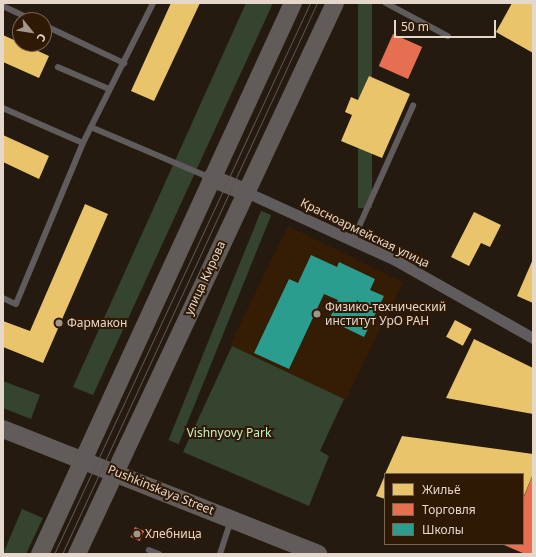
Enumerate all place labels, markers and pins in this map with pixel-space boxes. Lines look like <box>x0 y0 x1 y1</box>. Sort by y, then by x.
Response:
place label: Физико-технический институт УрО РАН <box>325 300 446 328</box>
marker: Физико-технический институт УрО РАН <box>312 309 322 319</box>
place label: Фармакон <box>67 316 127 330</box>
marker: Фармакон <box>54 318 64 328</box>
place label: Хлебница <box>145 527 202 541</box>
marker: Хлебница <box>132 529 142 539</box>

